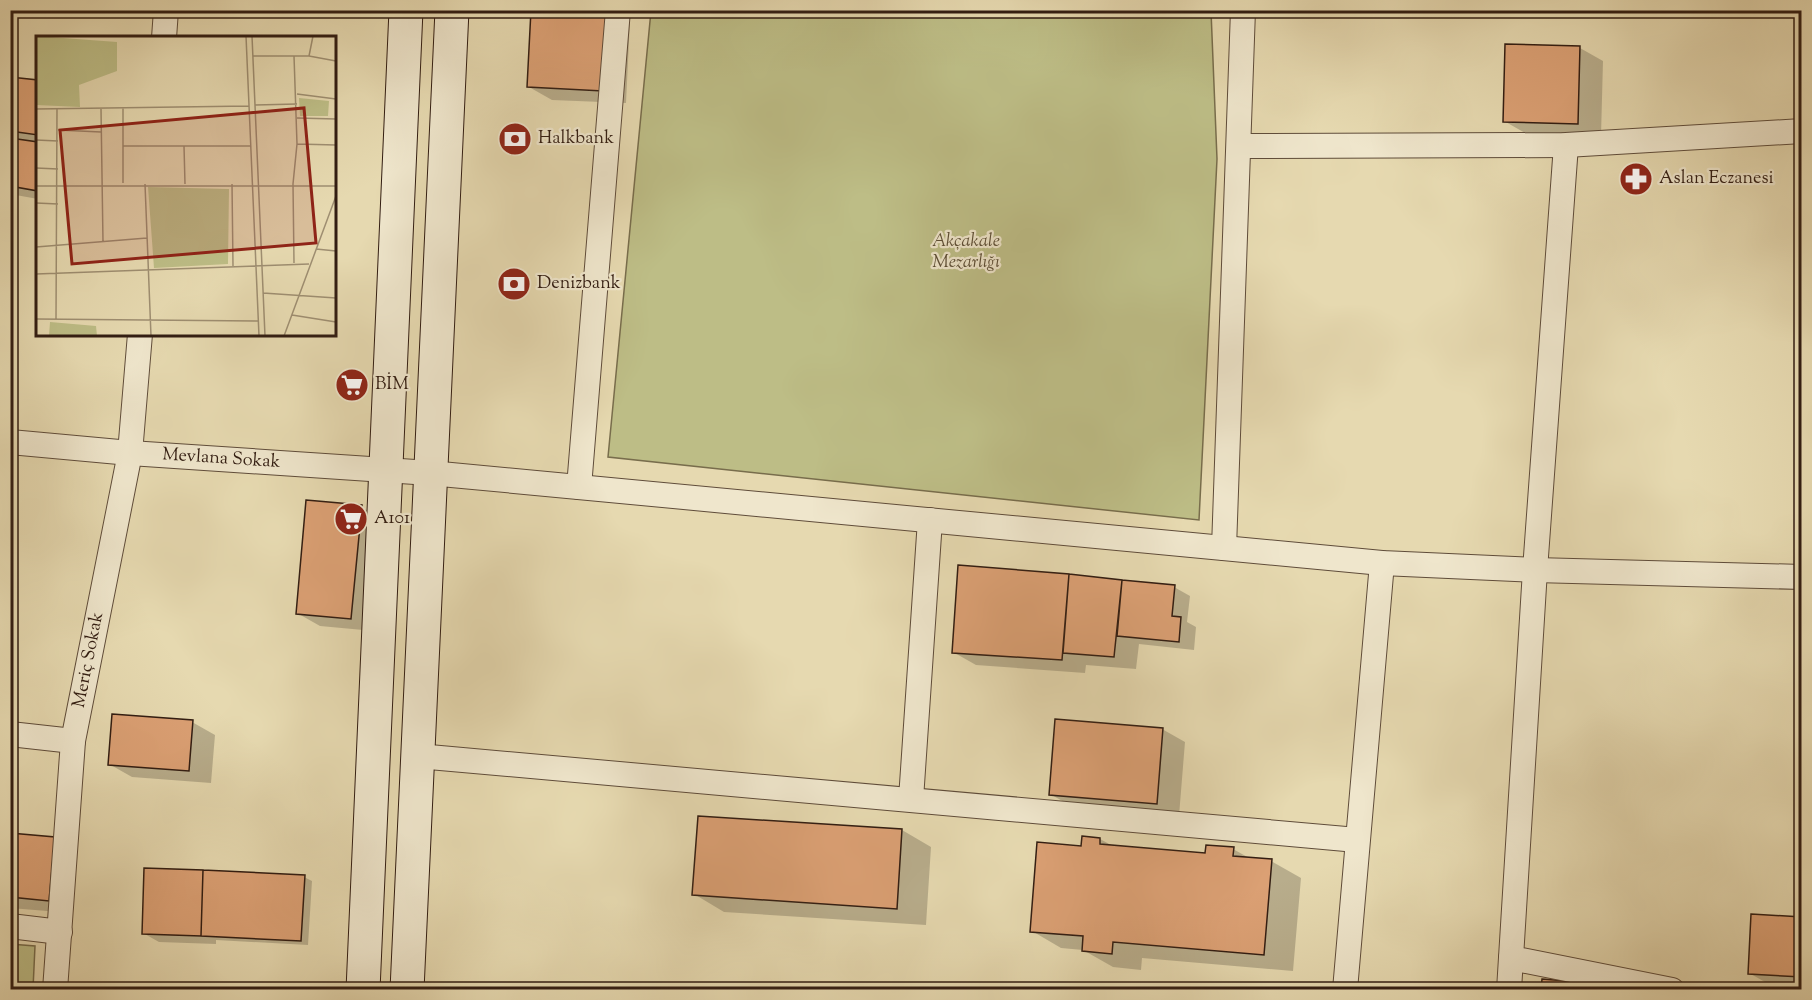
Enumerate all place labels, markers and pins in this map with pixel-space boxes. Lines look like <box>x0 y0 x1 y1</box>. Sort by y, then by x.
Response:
bank icon: Halkbank <box>497 121 533 157</box>
place label: Halkbank <box>538 126 614 152</box>
pharmacy icon: Aslan Eczanesi <box>1618 161 1654 197</box>
place label: Aslan Eczanesi <box>1659 166 1774 192</box>
bank icon: Denizbank <box>496 266 532 302</box>
place label: Denizbank <box>537 271 621 297</box>
supermarket icon: BİM <box>334 367 370 403</box>
place label: BİM <box>375 372 409 398</box>
supermarket icon: A101 <box>333 501 369 537</box>
place label: A101 <box>374 506 410 532</box>

